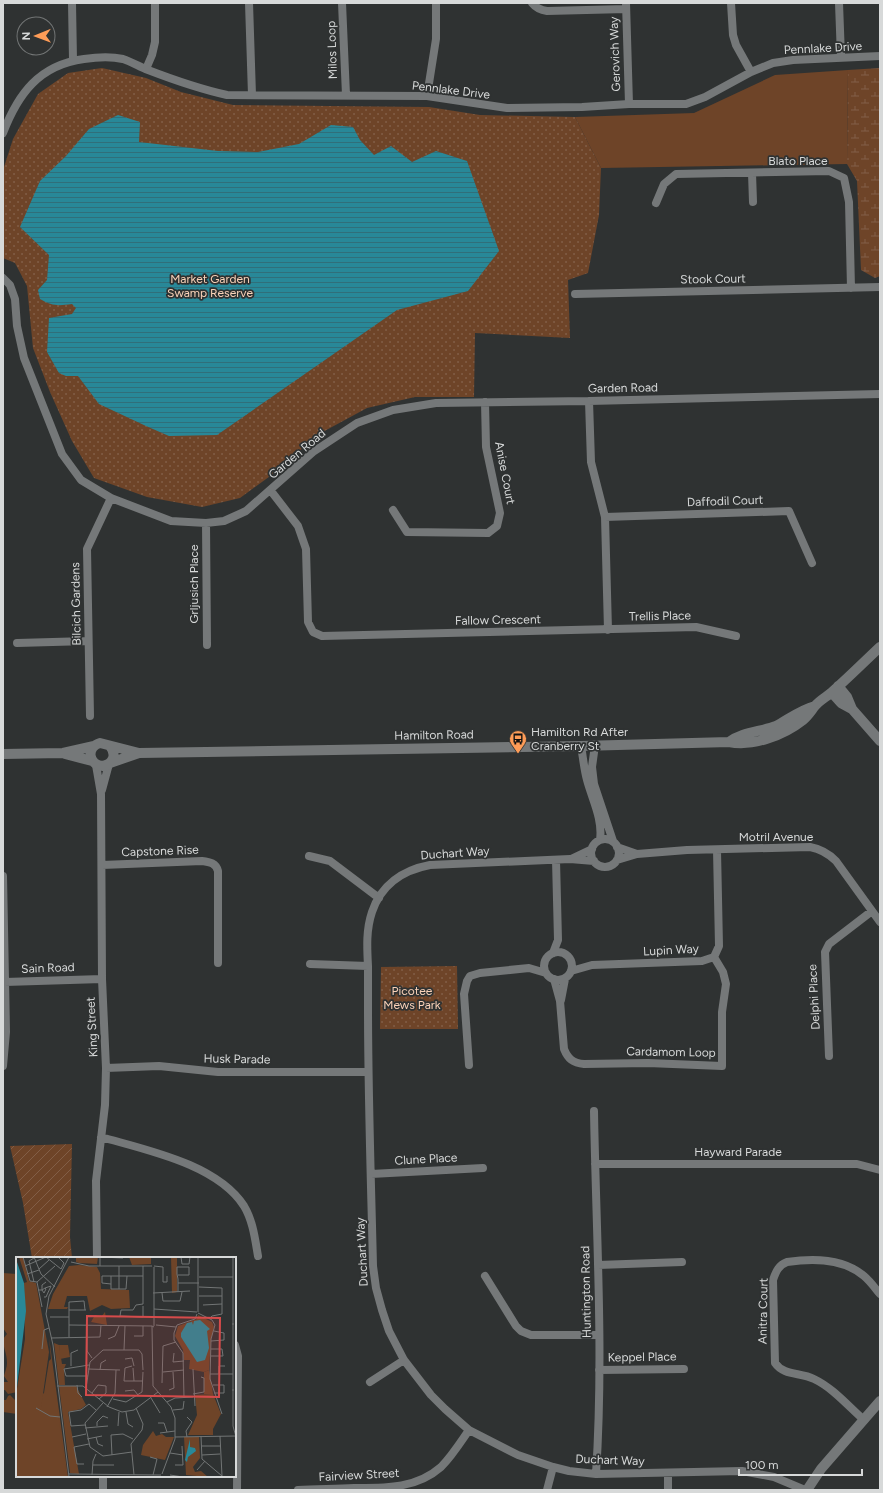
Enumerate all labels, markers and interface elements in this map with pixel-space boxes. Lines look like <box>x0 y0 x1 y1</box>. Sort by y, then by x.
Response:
north arrow <box>16 16 56 56</box>
street label: Gerovich Way <box>607 16 623 92</box>
street label: Milos Loop <box>324 21 340 79</box>
text: N <box>20 32 33 41</box>
street label: Pennlake Drive <box>783 39 863 57</box>
street label: Pennlake Drive <box>411 78 491 102</box>
street label: Blato Place <box>768 154 828 168</box>
street label: Stook Court <box>680 271 746 287</box>
park label: Market Garden Swamp Reserve <box>167 272 253 300</box>
street label: Garden Road <box>588 380 658 396</box>
street label: Garden Road <box>266 426 328 482</box>
street label: Anise Court <box>492 440 518 506</box>
street label: Daffodil Court <box>687 493 764 509</box>
street label: Grljusich Place <box>187 544 201 624</box>
street label: Bilcich Gardens <box>68 562 84 646</box>
street label: Trellis Place <box>629 608 692 624</box>
street label: Fallow Crescent <box>455 612 542 628</box>
place label: Hamilton Rd After Cranberry St <box>531 725 628 753</box>
street label: Hamilton Road <box>394 727 474 743</box>
bus stop icon: Hamilton Rd After Cranberry St <box>508 729 528 754</box>
street label: Motril Avenue <box>739 830 814 844</box>
street label: Capstone Rise <box>121 843 199 859</box>
street label: Duchart Way <box>420 844 491 862</box>
street label: Lupin Way <box>643 942 700 958</box>
street label: Sain Road <box>21 960 75 976</box>
street label: Delphi Place <box>805 963 823 1030</box>
park label: Picotee Mews Park <box>383 984 441 1012</box>
street label: King Street <box>83 996 101 1058</box>
street label: Cardamom Loop <box>626 1044 716 1060</box>
street label: Husk Parade <box>203 1051 271 1067</box>
street label: Hayward Parade <box>694 1145 782 1159</box>
street label: Clune Place <box>394 1150 458 1168</box>
street label: Duchart Way <box>353 1216 371 1287</box>
street label: Huntington Road <box>578 1246 594 1338</box>
inset map <box>16 1257 236 1477</box>
street label: Anitra Court <box>755 1277 771 1344</box>
street label: Keppel Place <box>607 1349 677 1365</box>
scale bar <box>739 1451 862 1477</box>
street label: Duchart Way <box>575 1452 645 1468</box>
text: 100 m <box>745 1458 779 1472</box>
street label: Fairview Street <box>318 1466 400 1484</box>

